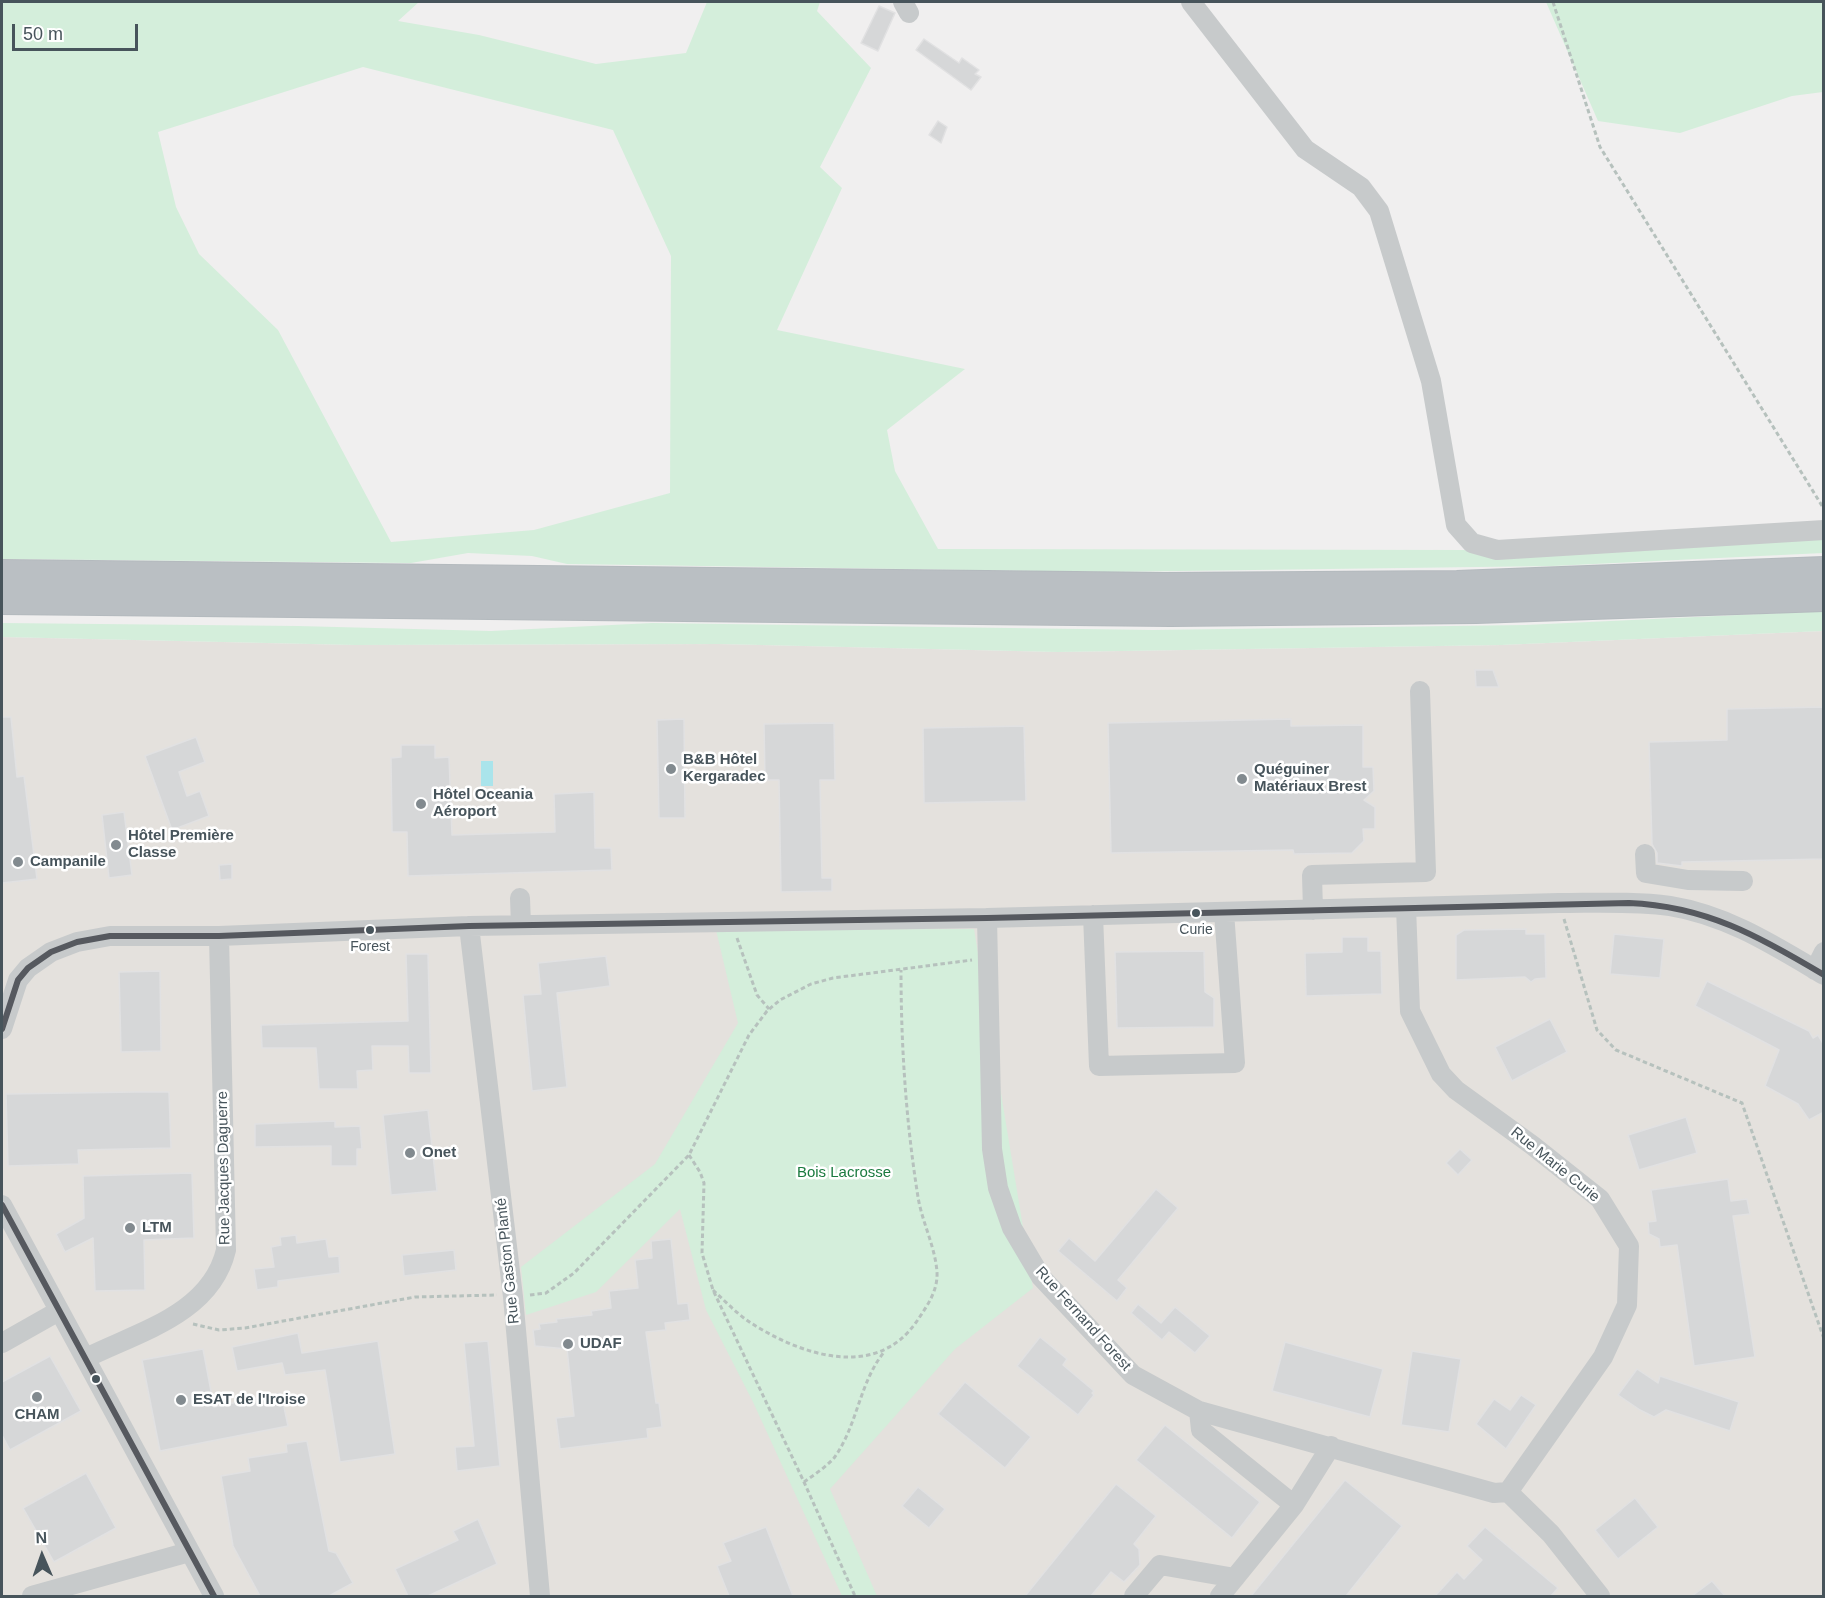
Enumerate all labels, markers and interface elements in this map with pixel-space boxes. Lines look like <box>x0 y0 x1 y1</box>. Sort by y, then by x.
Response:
scale bar <box>15 12 141 50</box>
text: 50 m <box>23 24 63 44</box>
place label: B&B Hôtel Kergaradec <box>683 751 766 786</box>
place label: Quéguiner Matériaux Brest <box>1254 761 1367 796</box>
marker: B&B Hôtel Kergaradec <box>664 762 678 776</box>
marker: Quéguiner Matériaux Brest <box>1235 772 1249 786</box>
place label: Hôtel Oceania Aéroport <box>433 786 533 821</box>
marker: Hôtel Oceania Aéroport <box>414 797 428 811</box>
place label: Hôtel Première Classe <box>128 827 234 862</box>
marker: Hôtel Première Classe <box>109 838 123 852</box>
place label: Campanile <box>30 853 106 871</box>
marker: Campanile <box>11 855 25 869</box>
marker: Curie <box>1190 907 1202 919</box>
place label: Curie <box>1179 922 1213 938</box>
marker: Forest <box>364 924 376 936</box>
place label: Forest <box>350 939 390 955</box>
street label: Rue Jacques Daguerre <box>214 1091 234 1245</box>
street label: Rue Marie Curie <box>1507 1124 1603 1206</box>
place label: Onet <box>422 1144 456 1162</box>
marker: Onet <box>403 1146 417 1160</box>
park label: Bois Lacrosse <box>797 1164 891 1182</box>
street label: Rue Gaston Planté <box>492 1197 524 1325</box>
place label: LTM <box>142 1219 172 1237</box>
marker: LTM <box>123 1221 137 1235</box>
street label: Rue Fernand Forest <box>1031 1263 1135 1375</box>
place label: UDAF <box>580 1335 622 1353</box>
marker: UDAF <box>561 1337 575 1351</box>
unlabelled marker <box>90 1373 102 1385</box>
marker: CHAM <box>30 1390 44 1404</box>
place label: ESAT de l'Iroise <box>193 1391 305 1409</box>
marker: ESAT de l'Iroise <box>174 1393 188 1407</box>
place label: CHAM <box>15 1406 59 1424</box>
north arrow <box>12 1526 72 1586</box>
text: N <box>35 1529 47 1546</box>

